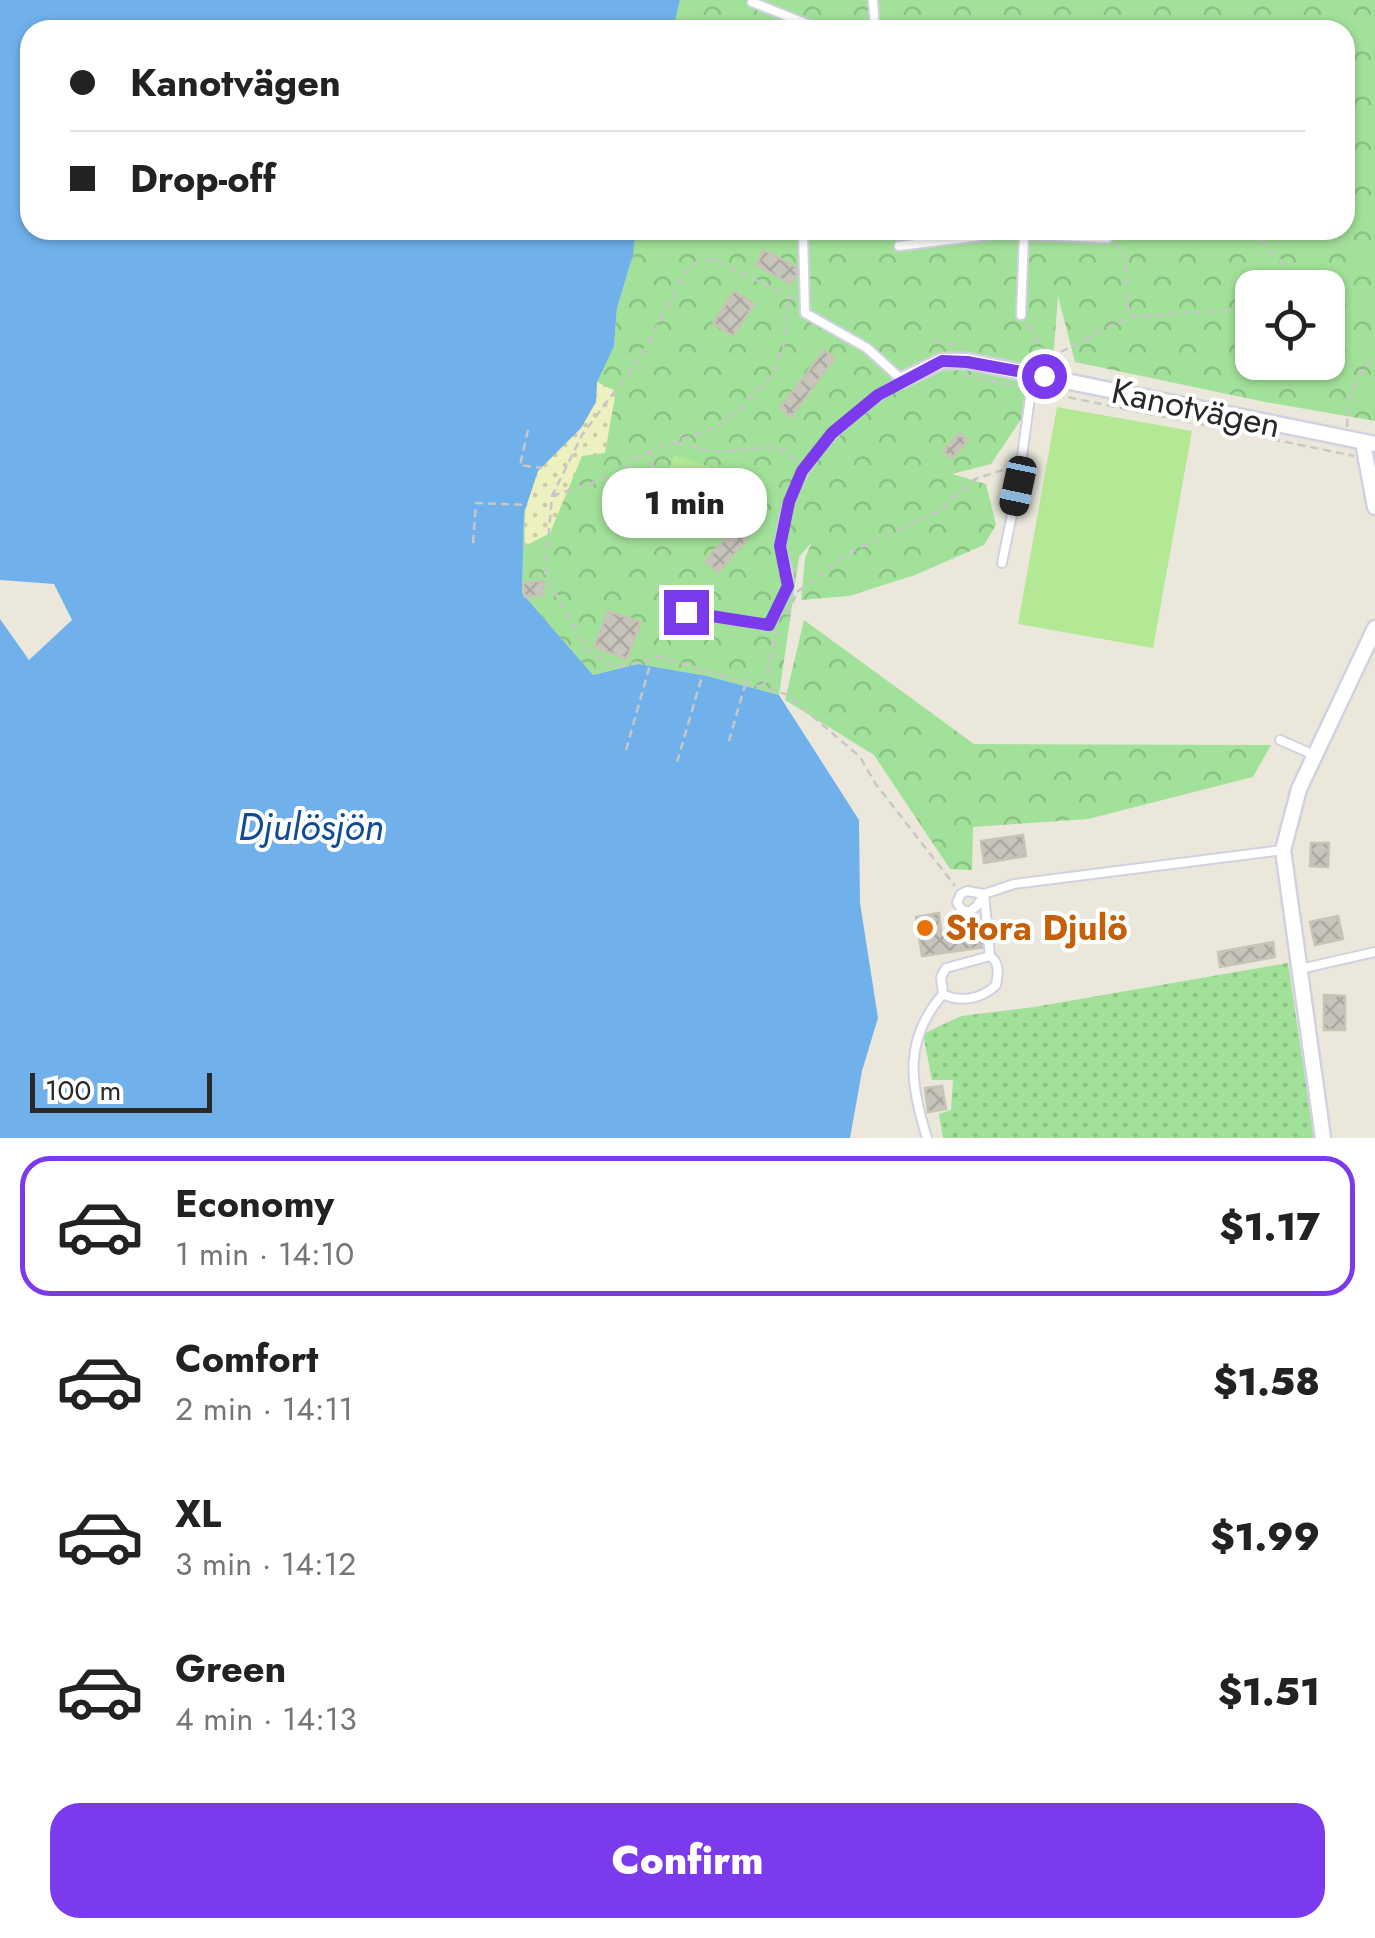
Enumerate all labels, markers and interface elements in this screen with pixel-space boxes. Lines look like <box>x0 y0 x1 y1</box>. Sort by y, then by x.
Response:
text: Kanotvägen <box>130 55 341 110</box>
text: Drop-off <box>130 151 276 206</box>
map controls <box>1235 270 1345 380</box>
button: locate <box>1235 270 1345 380</box>
route start <box>1022 354 1067 399</box>
street label: Kanotvägen <box>1107 366 1285 450</box>
car <box>997 454 1039 518</box>
callout: 1 min <box>604 467 768 537</box>
text: 1 min <box>644 480 725 526</box>
route end <box>664 590 709 635</box>
water label: Djulösjön <box>238 799 384 854</box>
place label: Stora Djulö <box>945 903 1128 953</box>
marker: Stora Djulö <box>914 917 936 939</box>
scale bar <box>30 1068 212 1112</box>
text: 100 m <box>45 1070 121 1111</box>
text: Economy <box>175 1176 334 1231</box>
icon: car <box>55 1181 145 1271</box>
text: $1.17 <box>1220 1199 1320 1254</box>
text: 1 min · 14:10 <box>175 1231 354 1277</box>
text: Comfort <box>175 1331 318 1386</box>
icon: car <box>55 1336 145 1426</box>
text: $1.58 <box>1213 1354 1320 1409</box>
text: 2 min · 14:11 <box>175 1386 353 1432</box>
text: XL <box>175 1486 221 1541</box>
icon: car <box>55 1491 145 1581</box>
text: $1.99 <box>1210 1509 1320 1564</box>
text: 3 min · 14:12 <box>175 1541 356 1587</box>
text: Green <box>175 1641 286 1696</box>
icon: car <box>55 1646 145 1736</box>
text: $1.51 <box>1218 1664 1320 1719</box>
text: 4 min · 14:13 <box>175 1696 357 1742</box>
button: Confirm <box>50 1803 1325 1918</box>

